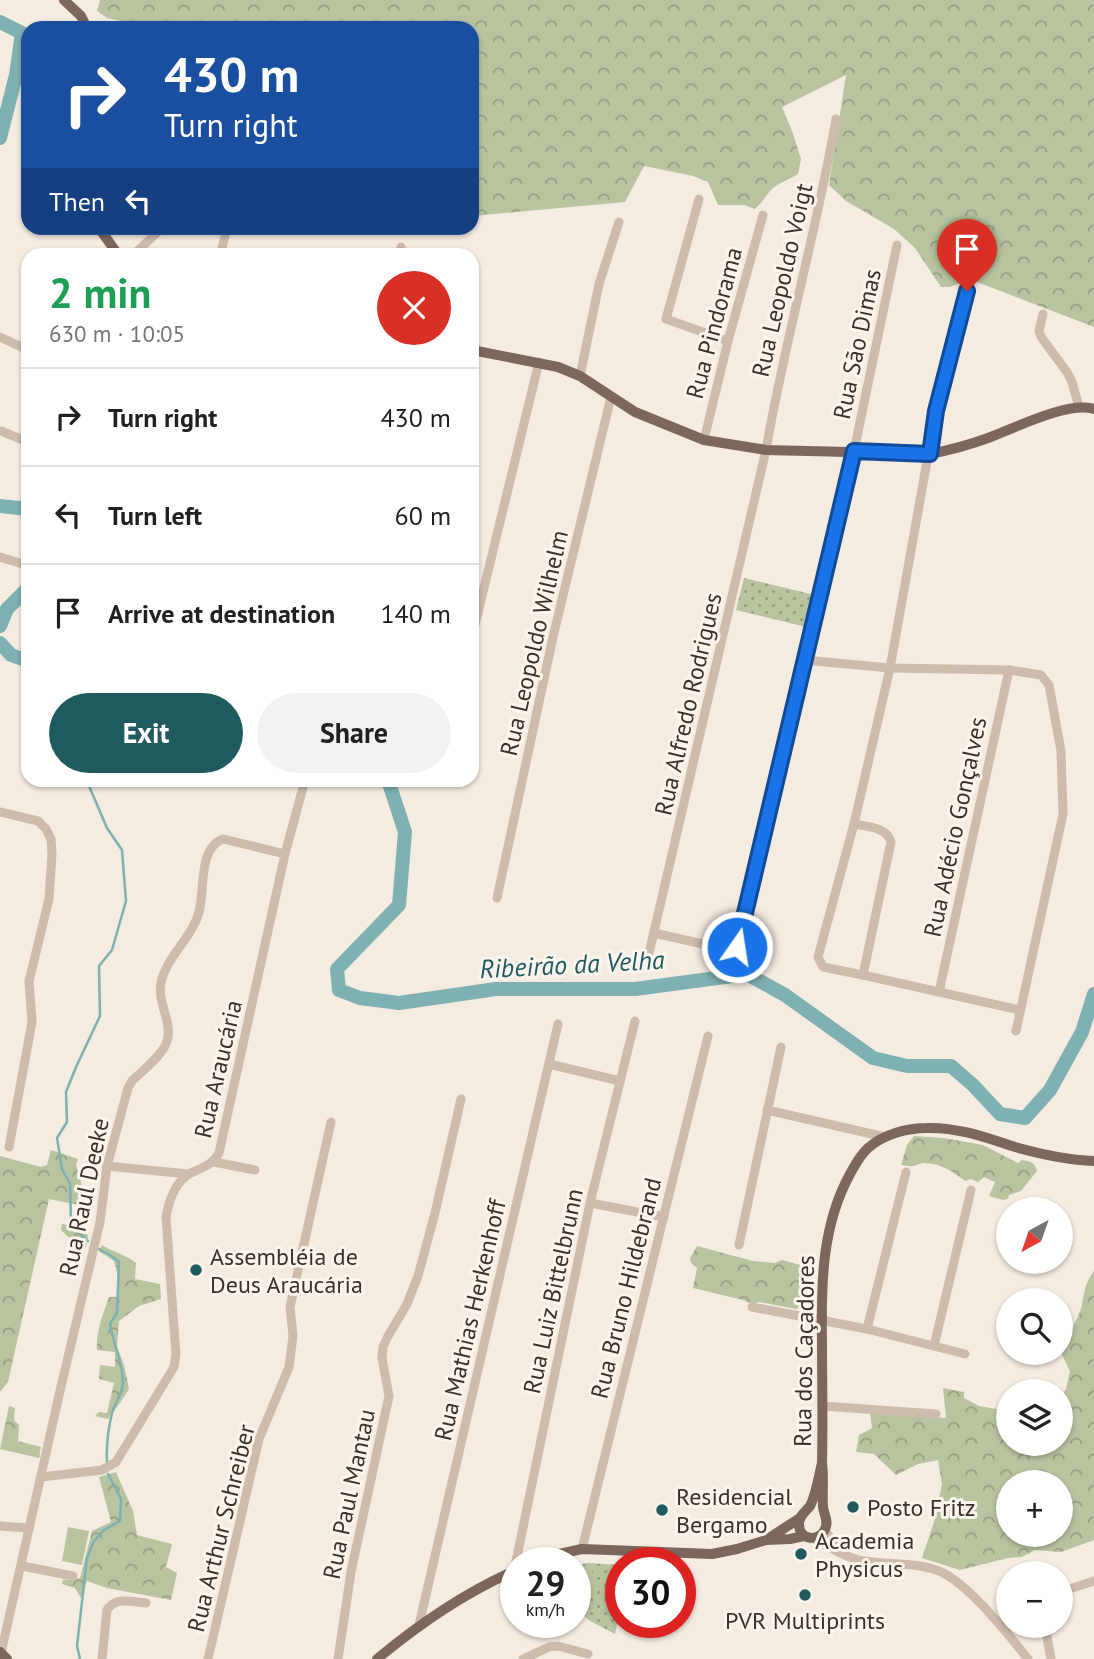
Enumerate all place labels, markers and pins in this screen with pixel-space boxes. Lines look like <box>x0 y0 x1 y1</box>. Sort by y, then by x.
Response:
pin <box>937 219 997 291</box>
place label: Assembléia de Deus Araucária <box>210 1241 363 1300</box>
marker: Assembléia de Deus Araucária <box>188 1262 204 1278</box>
place label: Residencial Bergamo <box>676 1481 792 1540</box>
place label: Posto Fritz <box>867 1492 976 1523</box>
marker: Posto Fritz <box>845 1499 861 1515</box>
marker: Residencial Bergamo <box>654 1502 670 1518</box>
place label: Academia Physicus <box>815 1525 914 1584</box>
marker: Academia Physicus <box>793 1546 809 1562</box>
marker: PVR Multiprints <box>797 1587 813 1603</box>
place label: PVR Multiprints <box>725 1605 885 1636</box>

